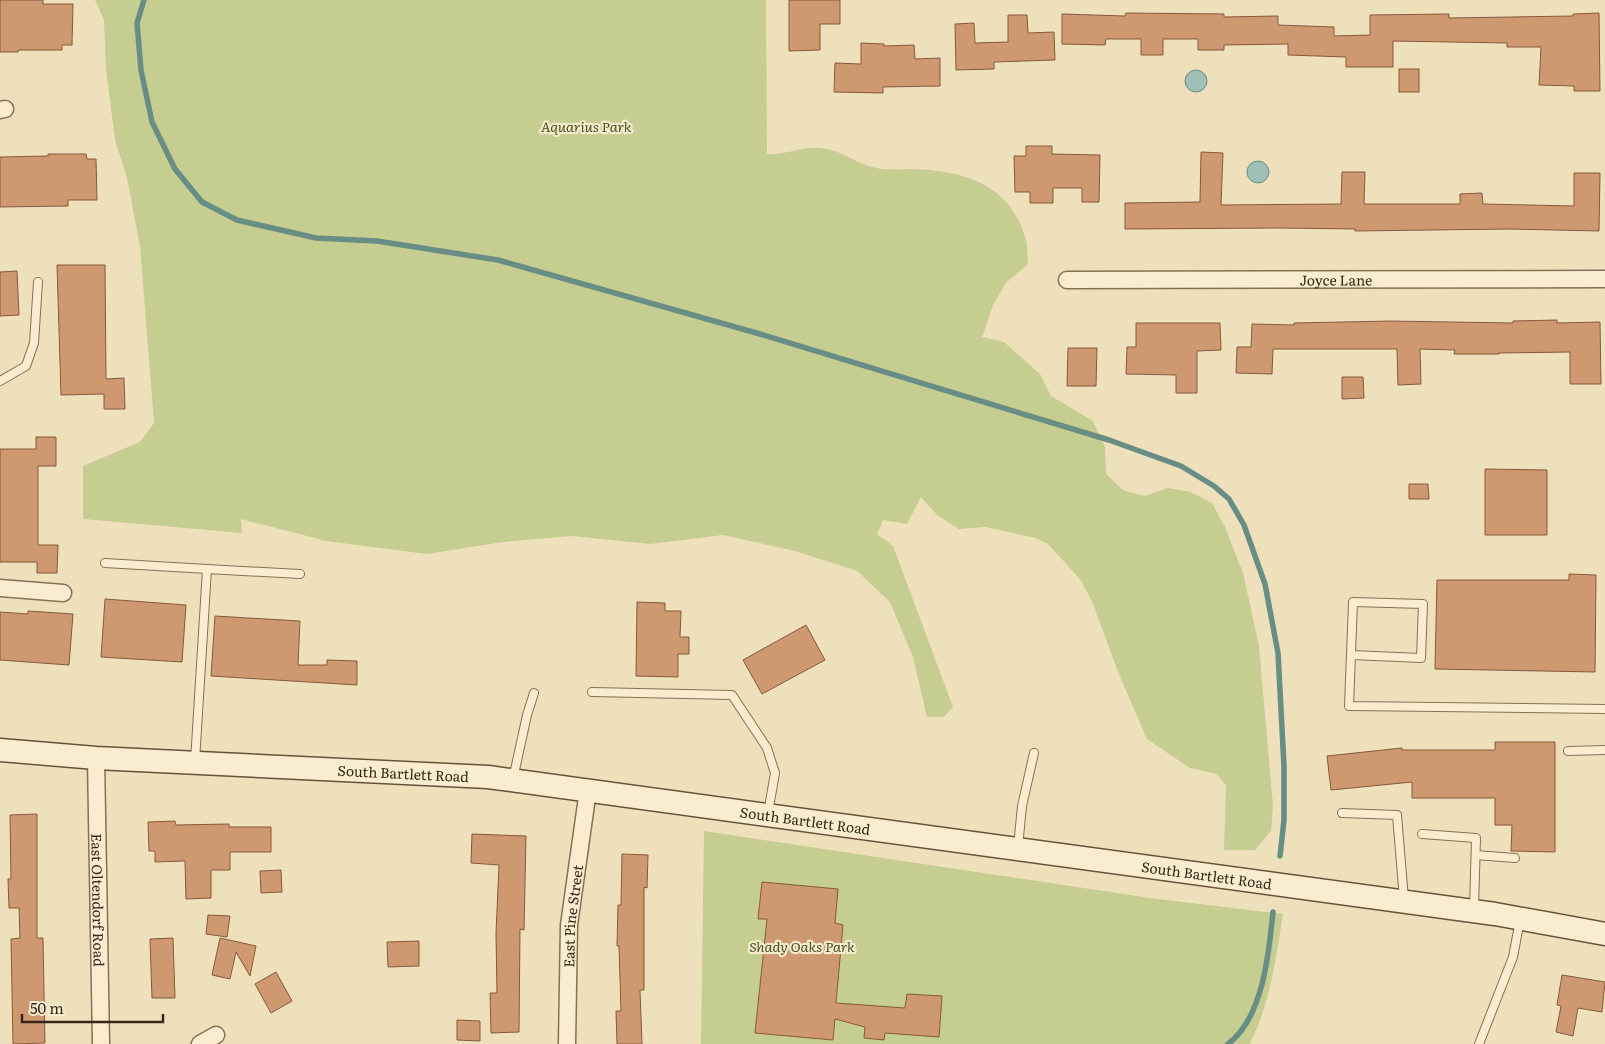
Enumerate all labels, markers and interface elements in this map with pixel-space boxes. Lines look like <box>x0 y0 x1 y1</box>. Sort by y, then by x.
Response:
park label: Aquarius Park <box>541 116 632 136</box>
street label: Joyce Lane <box>1300 269 1372 290</box>
street label: South Bartlett Road <box>337 760 470 786</box>
street label: South Bartlett Road <box>739 801 872 839</box>
street label: East Oltendorf Road <box>87 833 110 967</box>
street label: South Bartlett Road <box>1140 856 1273 894</box>
street label: East Pine Street <box>558 863 587 968</box>
park label: Shady Oaks Park <box>749 936 855 956</box>
scale bar <box>22 992 164 1024</box>
text: 50 m <box>30 996 64 1019</box>

